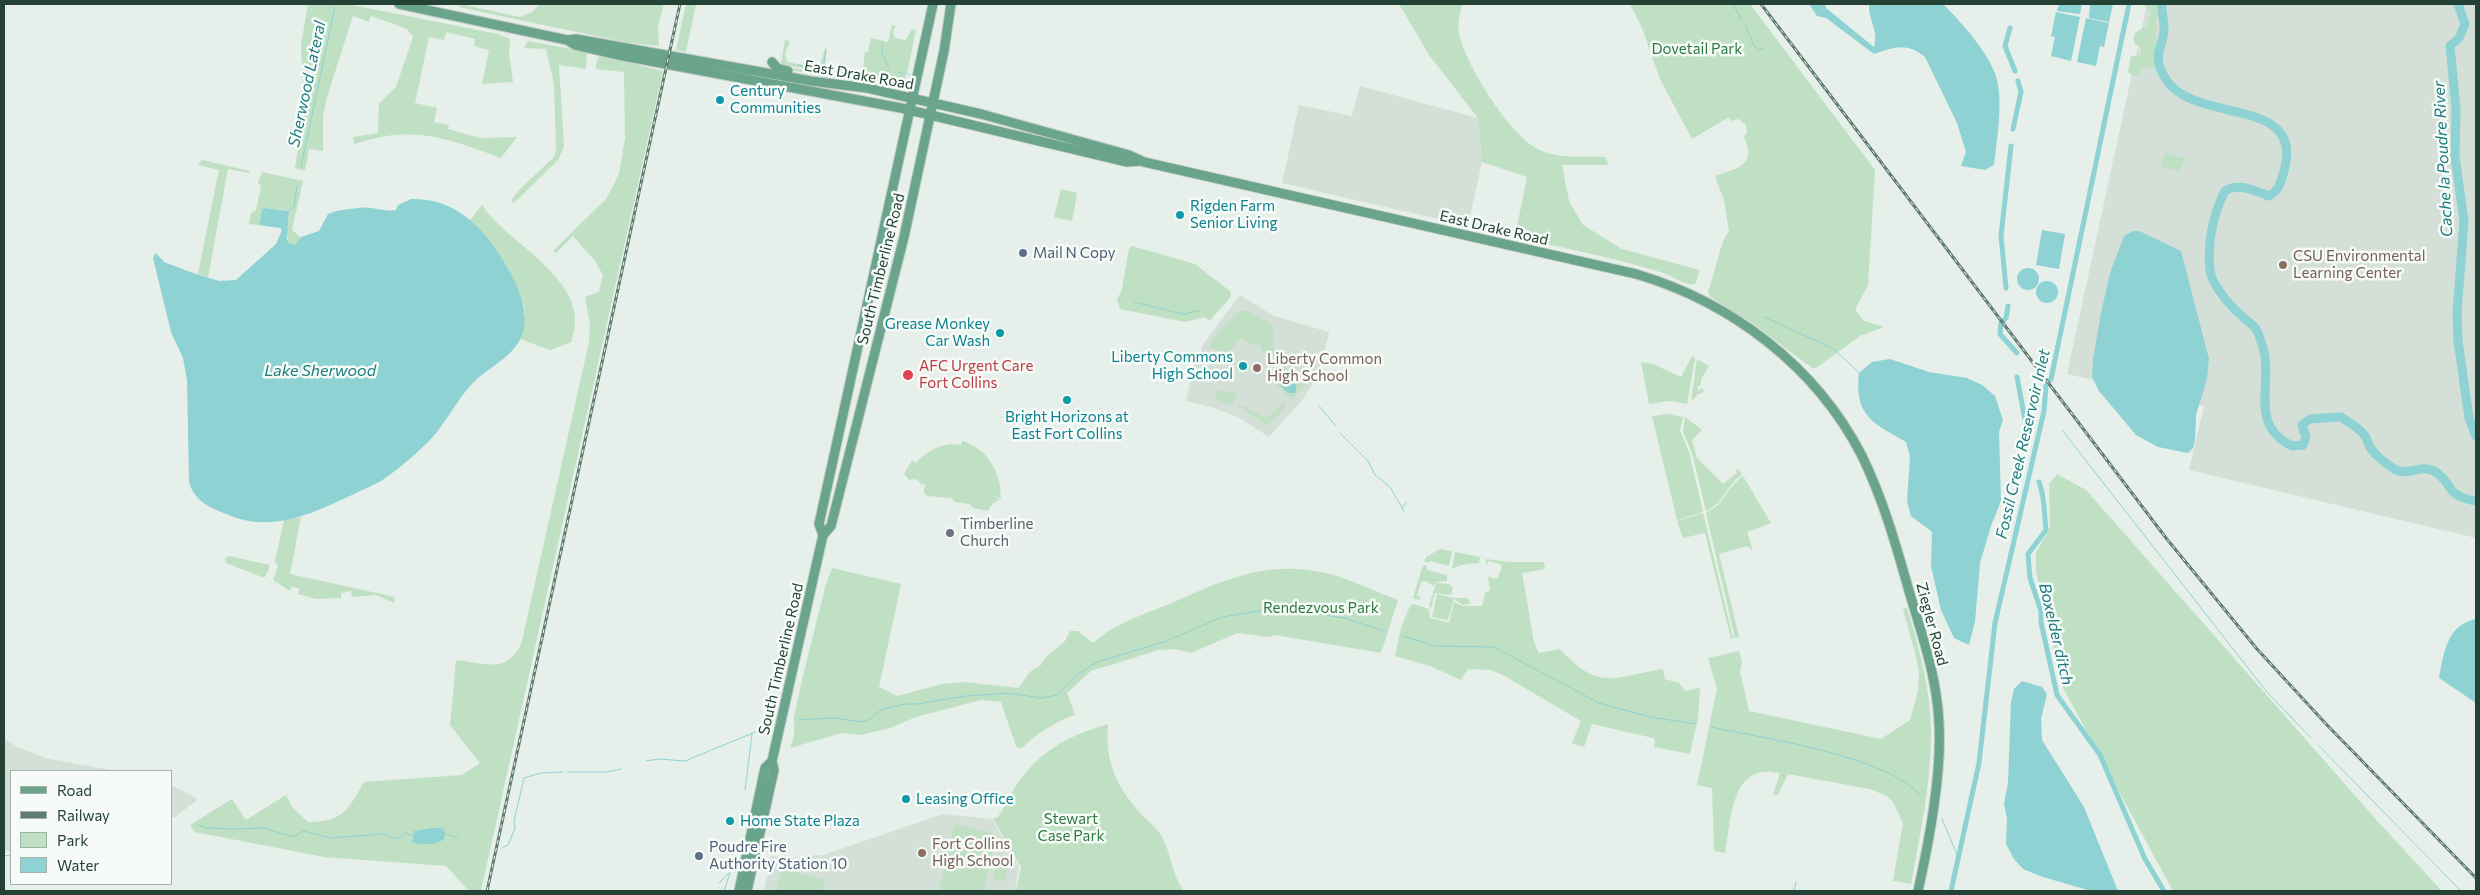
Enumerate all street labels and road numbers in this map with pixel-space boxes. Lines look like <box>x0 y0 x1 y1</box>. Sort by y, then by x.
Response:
street label: East Drake Road <box>803 57 915 93</box>
street label: South Timberline Road <box>853 192 909 346</box>
street label: East Drake Road <box>1438 207 1550 249</box>
street label: Ziegler Road <box>1912 580 1952 668</box>
street label: South Timberline Road <box>755 581 807 737</box>

